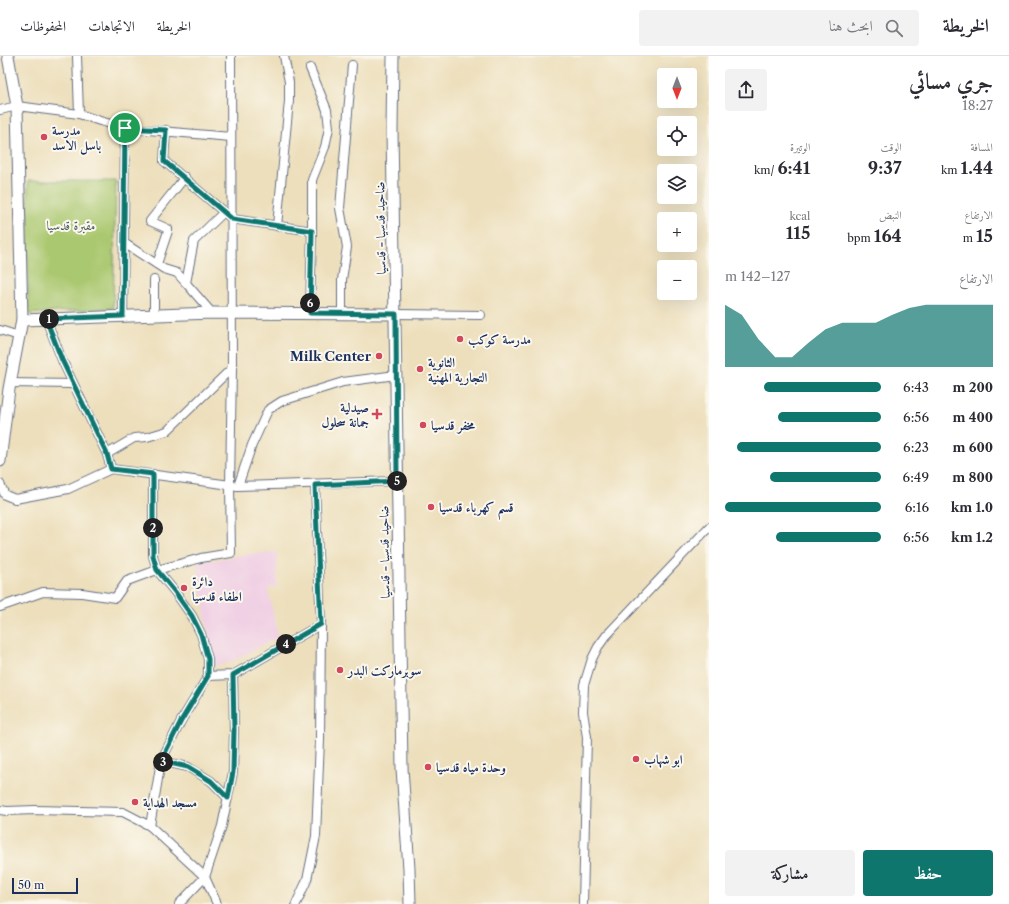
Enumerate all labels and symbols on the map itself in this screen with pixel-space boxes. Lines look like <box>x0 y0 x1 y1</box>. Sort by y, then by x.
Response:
north arrow <box>657 68 697 108</box>
pin <box>108 111 142 145</box>
place label: مدرسة باسل الاسد <box>52 122 102 155</box>
marker: مدرسة باسل الاسد <box>39 132 49 142</box>
street label: ضاحيد قدسيا - قدسيا <box>371 181 389 275</box>
park label: مقبرة قدسيا <box>47 217 95 234</box>
pin: 6 <box>300 293 320 313</box>
pin: 1 <box>39 309 59 329</box>
place label: مدرسة كوكب <box>468 331 531 348</box>
marker: مدرسة كوكب <box>455 334 465 344</box>
place label: Milk Center <box>290 348 372 364</box>
marker: Milk Center <box>374 351 384 361</box>
place label: الثانوية التجارية المهنية <box>428 354 488 386</box>
marker: الثانوية التجارية المهنية <box>415 364 425 374</box>
place label: صيدلية جمانة سحلول <box>322 399 369 430</box>
marker: صيدلية جمانة سحلول <box>372 409 382 419</box>
place label: مخفر قدسيا <box>431 417 476 434</box>
marker: مخفر قدسيا <box>418 420 428 430</box>
pin: 5 <box>387 471 407 491</box>
place label: قسم كهرباء قدسيا <box>439 499 514 521</box>
marker: قسم كهرباء قدسيا <box>426 502 436 512</box>
street label: ضاحيد قدسيا - قدسيا <box>375 505 393 599</box>
pin: 2 <box>143 518 163 538</box>
place label: دائرة اطفاء قدسيا <box>192 573 242 604</box>
marker: دائرة اطفاء قدسيا <box>179 583 189 593</box>
pin: 4 <box>276 634 296 654</box>
place label: سوبرماركت البدر <box>346 662 421 679</box>
marker: سوبرماركت البدر <box>335 665 345 675</box>
place label: ابو شهاب <box>644 751 683 768</box>
pin: 3 <box>153 752 173 772</box>
marker: ابو شهاب <box>631 754 641 764</box>
place label: وحدة مياه قدسيا <box>436 759 506 776</box>
marker: وحدة مياه قدسيا <box>423 762 433 772</box>
place label: مسجد الهداية <box>143 794 197 811</box>
marker: مسجد الهداية <box>130 797 140 807</box>
scale bar <box>12 876 78 895</box>

